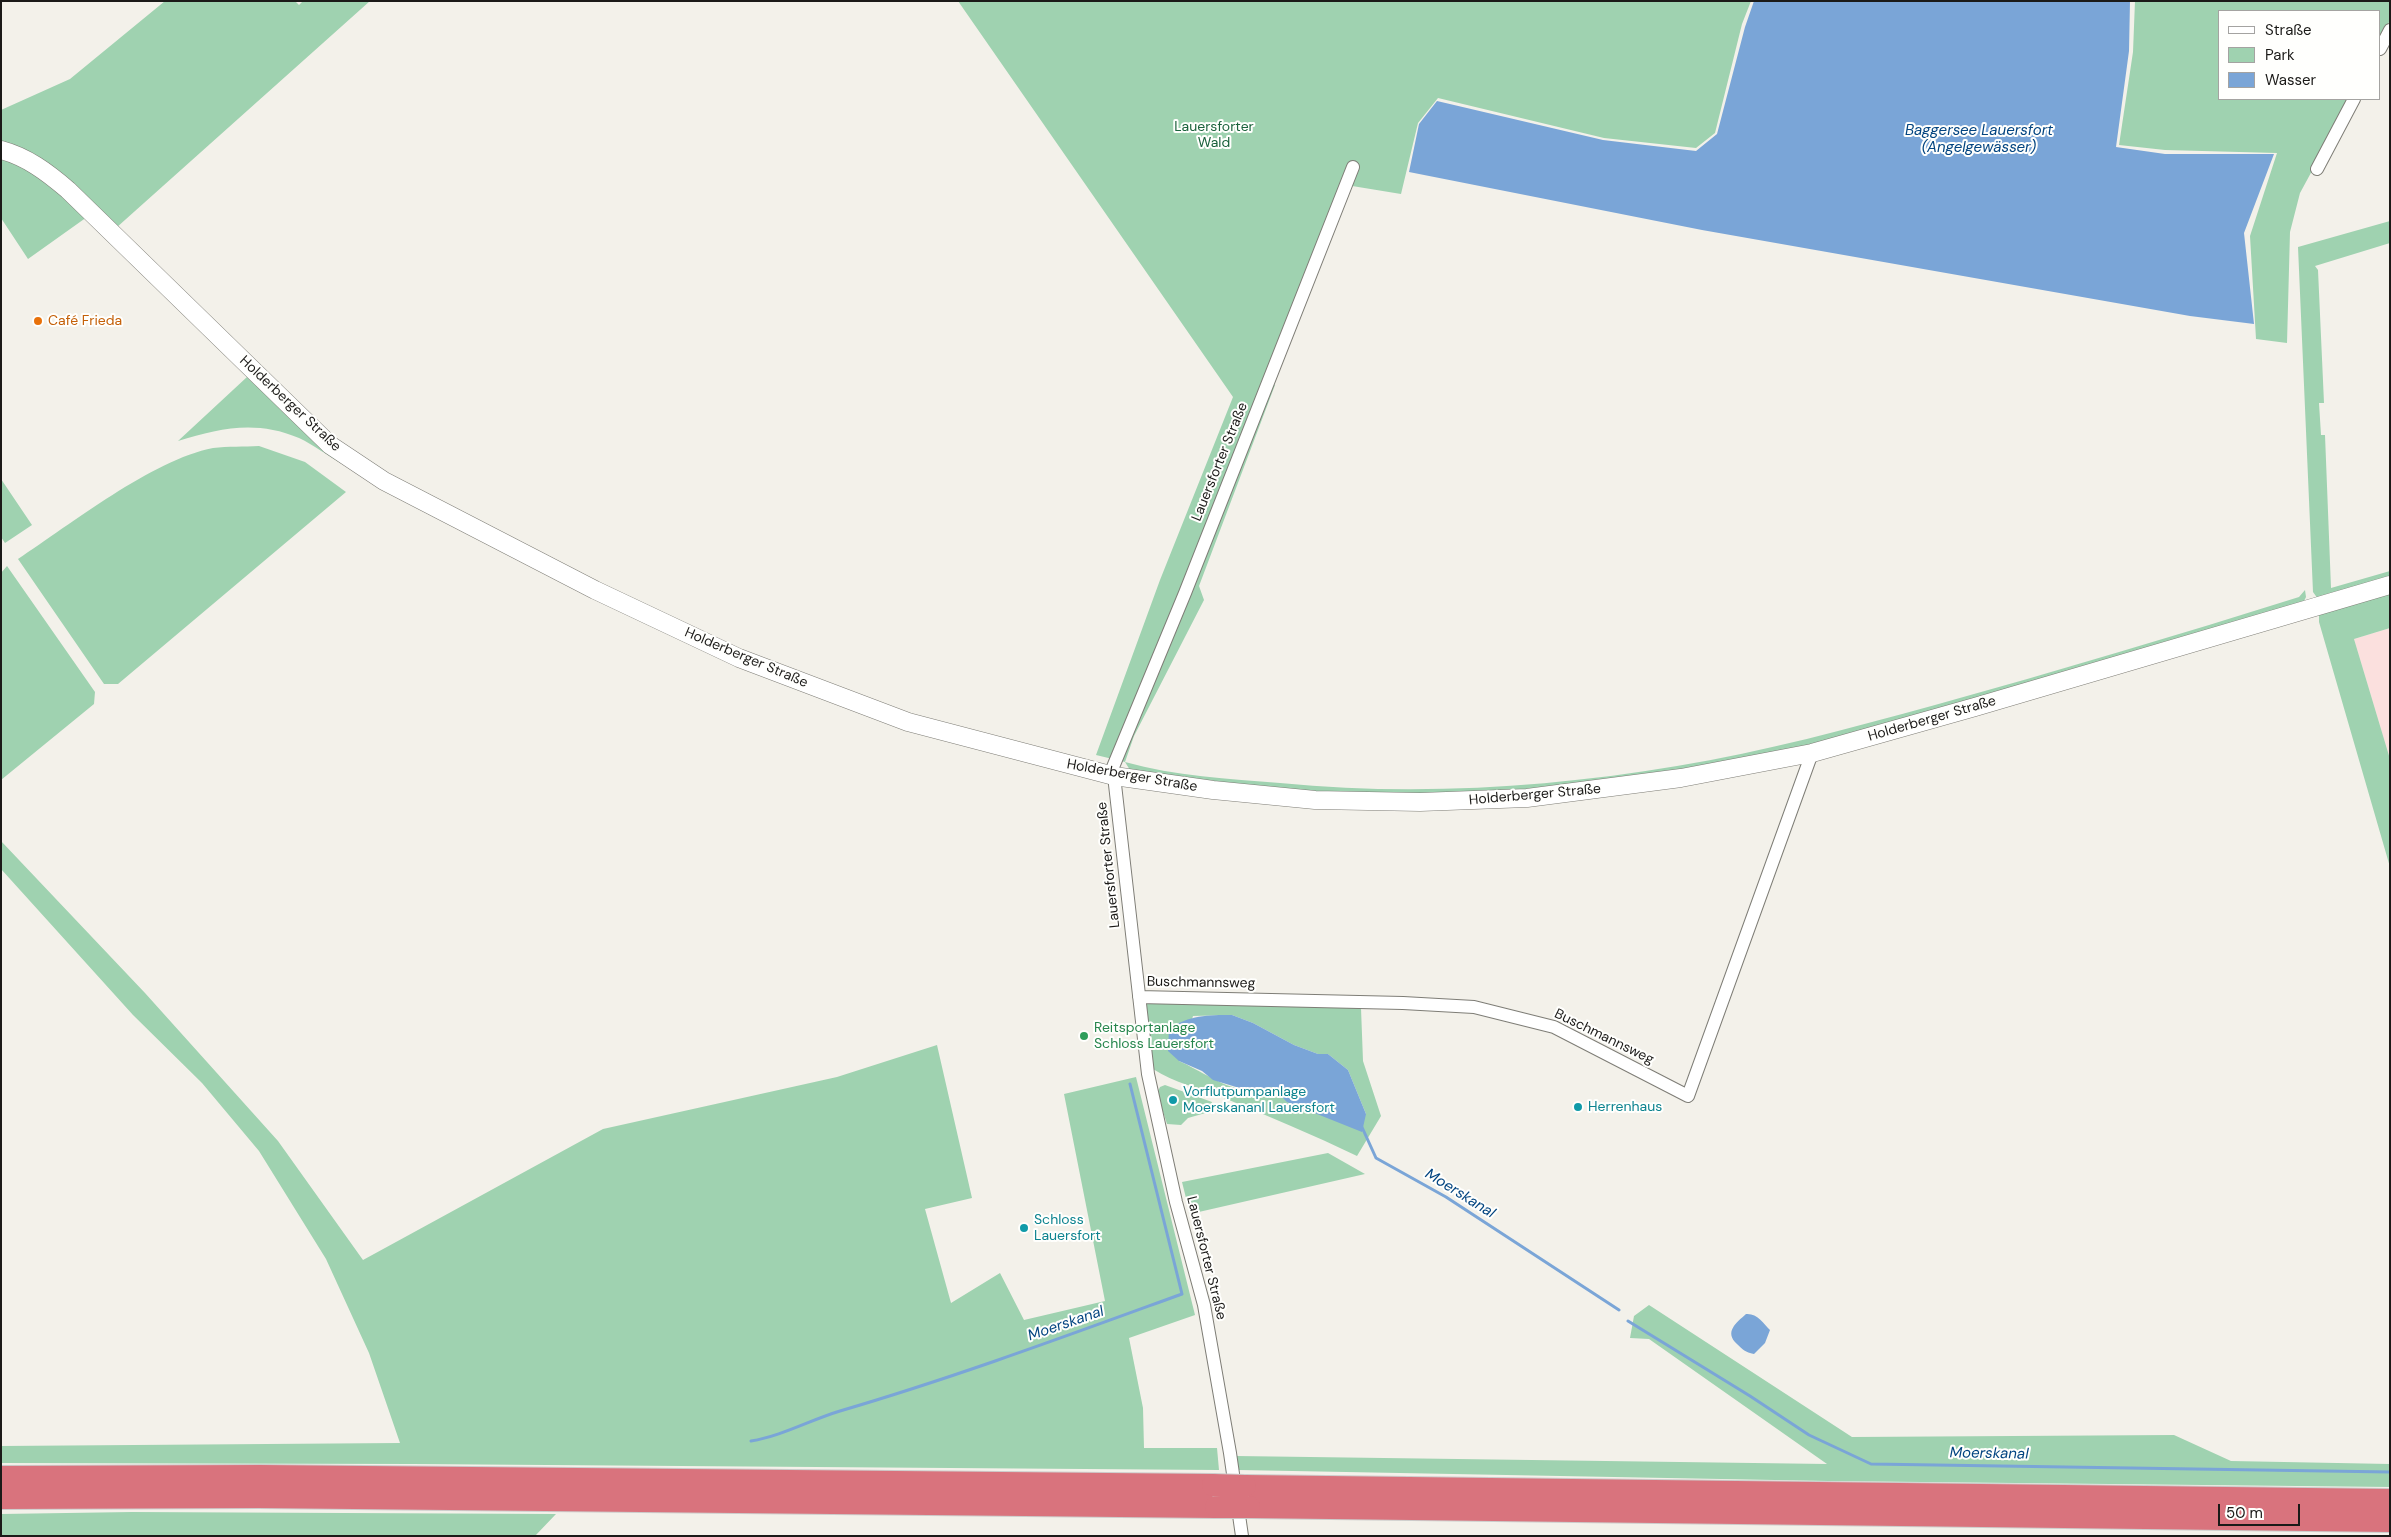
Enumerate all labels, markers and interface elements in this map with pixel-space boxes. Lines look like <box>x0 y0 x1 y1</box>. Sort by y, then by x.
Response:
legend <box>2218 10 2381 100</box>
text: Straße <box>2265 20 2312 40</box>
text: Park <box>2265 45 2295 65</box>
text: Wasser <box>2265 70 2316 90</box>
park label: Lauersforter Wald <box>1174 119 1254 152</box>
water label: Baggersee Lauersfort (Angelgewässer) <box>1905 122 2053 157</box>
place label: Café Frieda <box>48 313 122 329</box>
marker: Café Frieda <box>32 315 44 327</box>
street label: Holderberger Straße <box>236 353 344 455</box>
street label: Lauersforter Straße <box>1188 400 1252 524</box>
street label: Holderberger Straße <box>682 624 810 692</box>
street label: Holderberger Straße <box>1866 693 1998 745</box>
street label: Holderberger Straße <box>1065 756 1199 796</box>
street label: Holderberger Straße <box>1468 781 1602 809</box>
street label: Lauersforter Straße <box>1094 801 1124 929</box>
street label: Buschmannsweg <box>1147 974 1255 992</box>
street label: Buschmannsweg <box>1552 1006 1656 1068</box>
place label: Reitsportanlage Schloss Lauersfort <box>1094 1020 1214 1052</box>
marker: Reitsportanlage Schloss Lauersfort <box>1078 1030 1090 1042</box>
place label: Vorflutpumpanlage Moerskananl Lauersfort <box>1183 1084 1335 1116</box>
marker: Vorflutpumpanlage Moerskananl Lauersfort <box>1167 1094 1179 1106</box>
place label: Herrenhaus <box>1588 1099 1662 1115</box>
marker: Herrenhaus <box>1572 1101 1584 1113</box>
water label: Moerskanal <box>1422 1165 1498 1223</box>
street label: Lauersforter Straße <box>1183 1194 1229 1322</box>
place label: Schloss Lauersfort <box>1034 1212 1101 1244</box>
marker: Schloss Lauersfort <box>1018 1222 1030 1234</box>
water label: Moerskanal <box>1026 1303 1106 1345</box>
water label: Moerskanal <box>1949 1444 2029 1464</box>
scale bar <box>2221 1494 2304 1526</box>
text: 50 m <box>2226 1503 2263 1523</box>

